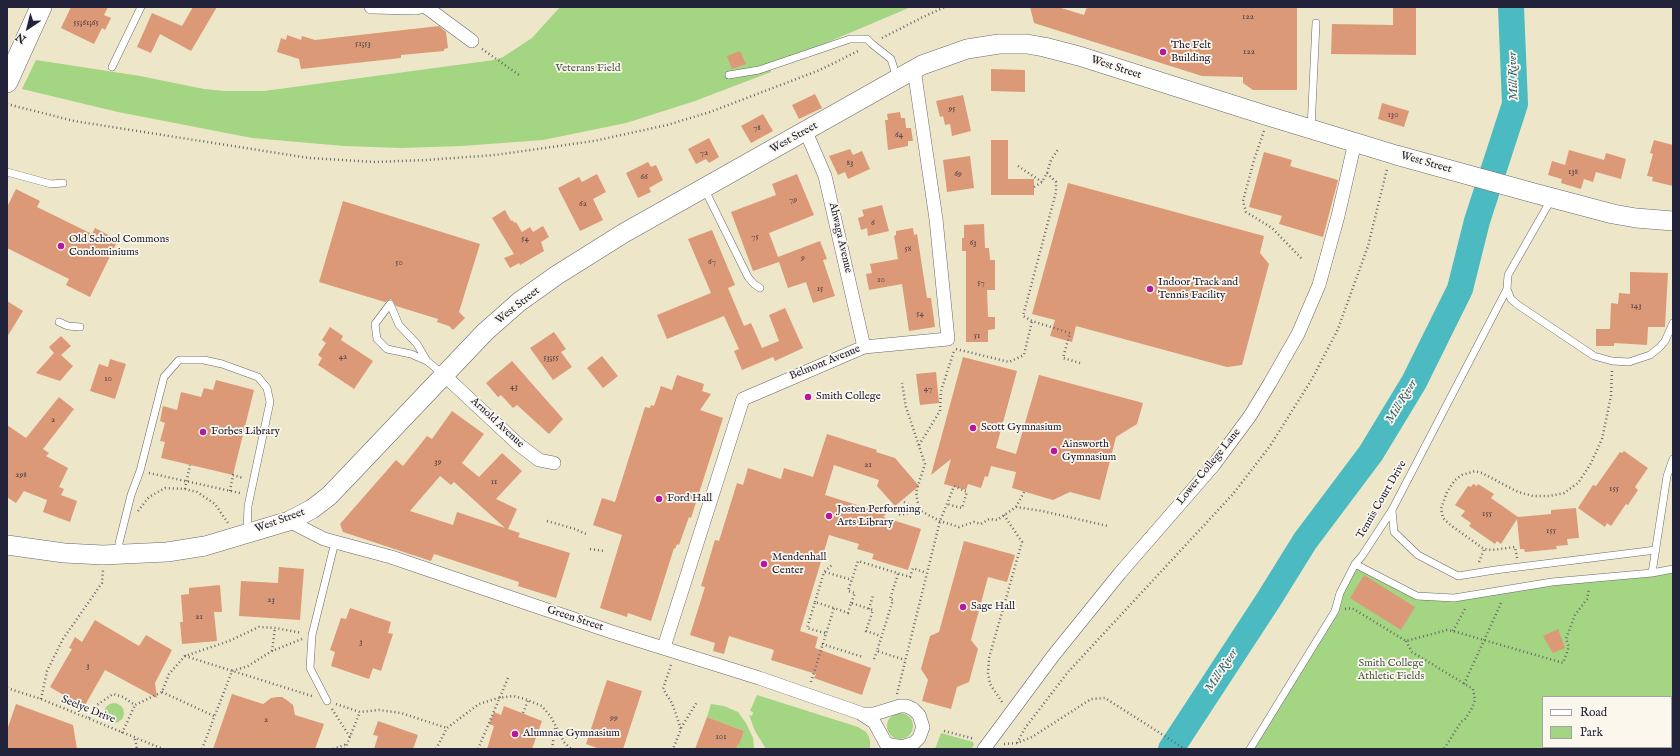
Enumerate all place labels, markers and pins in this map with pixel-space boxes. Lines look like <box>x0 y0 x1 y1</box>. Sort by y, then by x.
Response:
place label: The Felt Building <box>1171 39 1211 65</box>
marker: The Felt Building <box>1158 47 1168 57</box>
place label: Old School Commons Condominiums <box>69 233 169 259</box>
marker: Old School Commons Condominiums <box>56 241 66 251</box>
place label: Indoor Track and Tennis Facility <box>1158 276 1238 302</box>
marker: Indoor Track and Tennis Facility <box>1145 284 1155 294</box>
place label: Smith College <box>816 390 881 404</box>
marker: Smith College <box>803 392 813 402</box>
place label: Scott Gymnasium <box>981 421 1061 435</box>
marker: Scott Gymnasium <box>968 423 978 433</box>
place label: Forbes Library <box>211 425 280 439</box>
marker: Forbes Library <box>198 427 208 437</box>
place label: Ainsworth Gymnasium <box>1062 438 1116 464</box>
marker: Ainsworth Gymnasium <box>1049 446 1059 456</box>
place label: Ford Hall <box>667 492 712 506</box>
marker: Ford Hall <box>654 494 664 504</box>
place label: Josten Performing Arts Library <box>837 503 921 529</box>
marker: Josten Performing Arts Library <box>824 511 834 521</box>
place label: Mendenhall Center <box>772 551 827 577</box>
marker: Mendenhall Center <box>759 559 769 569</box>
place label: Sage Hall <box>971 600 1015 614</box>
marker: Sage Hall <box>958 602 968 612</box>
place label: Alumnae Gymnasium <box>523 727 620 741</box>
marker: Alumnae Gymnasium <box>510 729 520 739</box>

